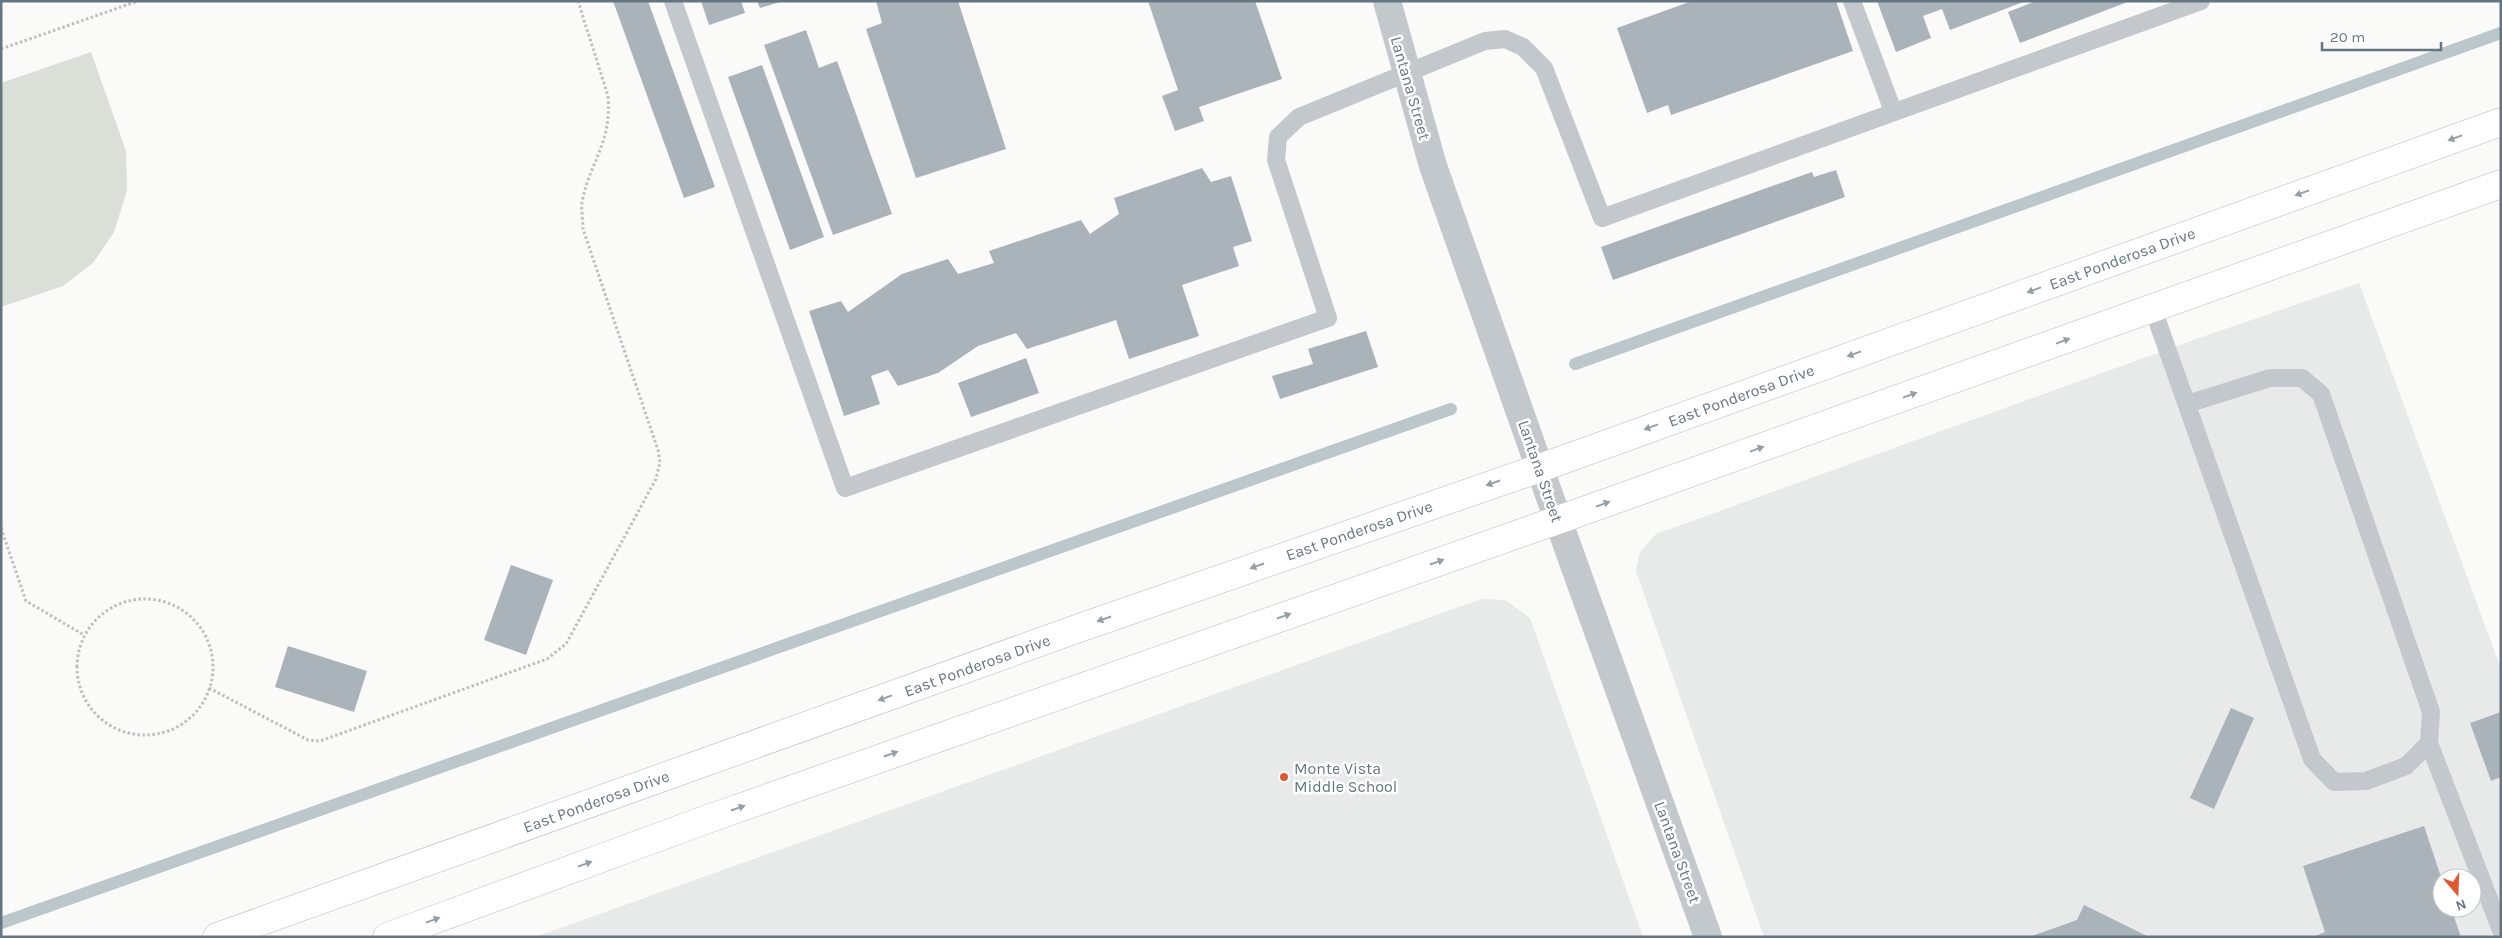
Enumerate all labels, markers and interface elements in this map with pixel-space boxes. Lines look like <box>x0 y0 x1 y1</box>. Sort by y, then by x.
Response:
scale bar <box>2322 20 2441 52</box>
text: 20 m <box>2330 28 2365 46</box>
street label: Lantana Street <box>1387 34 1434 142</box>
one-way arrow <box>2447 134 2462 142</box>
one-way arrow <box>2294 189 2309 197</box>
street label: East Ponderosa Drive <box>2047 223 2198 294</box>
one-way arrow <box>2026 286 2041 294</box>
one-way arrow <box>2056 337 2071 345</box>
one-way arrow <box>1846 351 1861 358</box>
street label: East Ponderosa Drive <box>1666 360 1817 431</box>
one-way arrow <box>1903 391 1918 399</box>
street label: Lantana Street <box>1514 418 1567 525</box>
one-way arrow <box>1644 424 1659 431</box>
one-way arrow <box>1749 445 1764 452</box>
one-way arrow <box>1486 480 1501 488</box>
street label: East Ponderosa Drive <box>1283 496 1435 565</box>
one-way arrow <box>1596 500 1611 507</box>
one-way arrow <box>1430 558 1445 566</box>
one-way arrow <box>1250 563 1265 570</box>
one-way arrow <box>1277 612 1292 620</box>
one-way arrow <box>1096 616 1111 624</box>
street label: East Ponderosa Drive <box>902 630 1053 701</box>
one-way arrow <box>877 694 892 702</box>
one-way arrow <box>884 750 899 758</box>
place label: Monte Vista Middle School <box>1294 759 1397 796</box>
street label: East Ponderosa Drive <box>521 766 672 837</box>
marker: Monte Vista Middle School <box>1278 771 1290 783</box>
street label: Lantana Street <box>1650 799 1705 906</box>
one-way arrow <box>730 804 745 811</box>
one-way arrow <box>578 860 593 868</box>
north arrow <box>2432 868 2482 918</box>
text: N <box>2454 895 2469 914</box>
one-way arrow <box>425 916 440 923</box>

